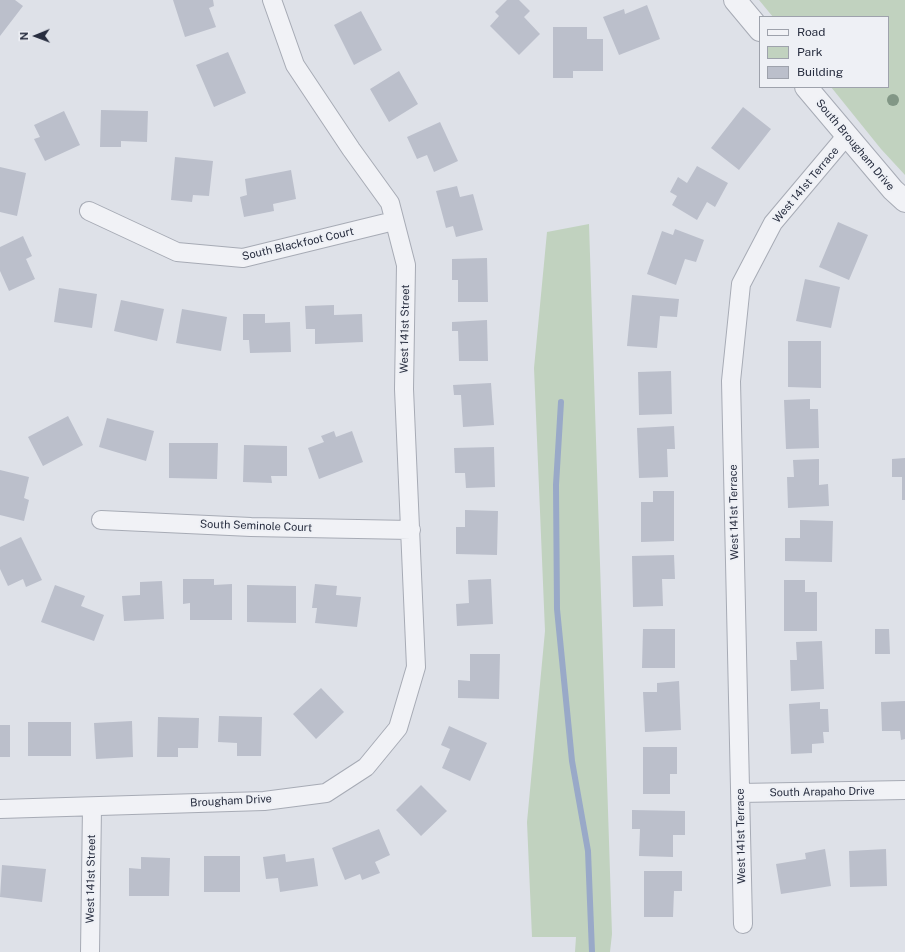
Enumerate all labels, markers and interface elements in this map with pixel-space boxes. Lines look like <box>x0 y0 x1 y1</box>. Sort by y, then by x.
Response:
north arrow <box>16 16 56 56</box>
legend <box>759 16 889 88</box>
text: Road <box>797 25 825 39</box>
text: N <box>18 32 30 41</box>
text: Park <box>797 45 823 59</box>
text: Building <box>797 65 843 79</box>
street label: South Brougham Drive <box>813 97 897 193</box>
street label: West 141st Terrace <box>770 144 842 226</box>
street label: South Blackfoot Court <box>241 225 355 263</box>
street label: West 141st Street <box>398 284 412 374</box>
street label: West 141st Terrace <box>727 464 741 560</box>
street label: South Seminole Court <box>200 517 312 535</box>
street label: South Arapaho Drive <box>769 784 875 800</box>
street label: West 141st Terrace <box>734 788 748 884</box>
street label: Brougham Drive <box>190 792 272 810</box>
street label: West 141st Street <box>84 834 98 924</box>

